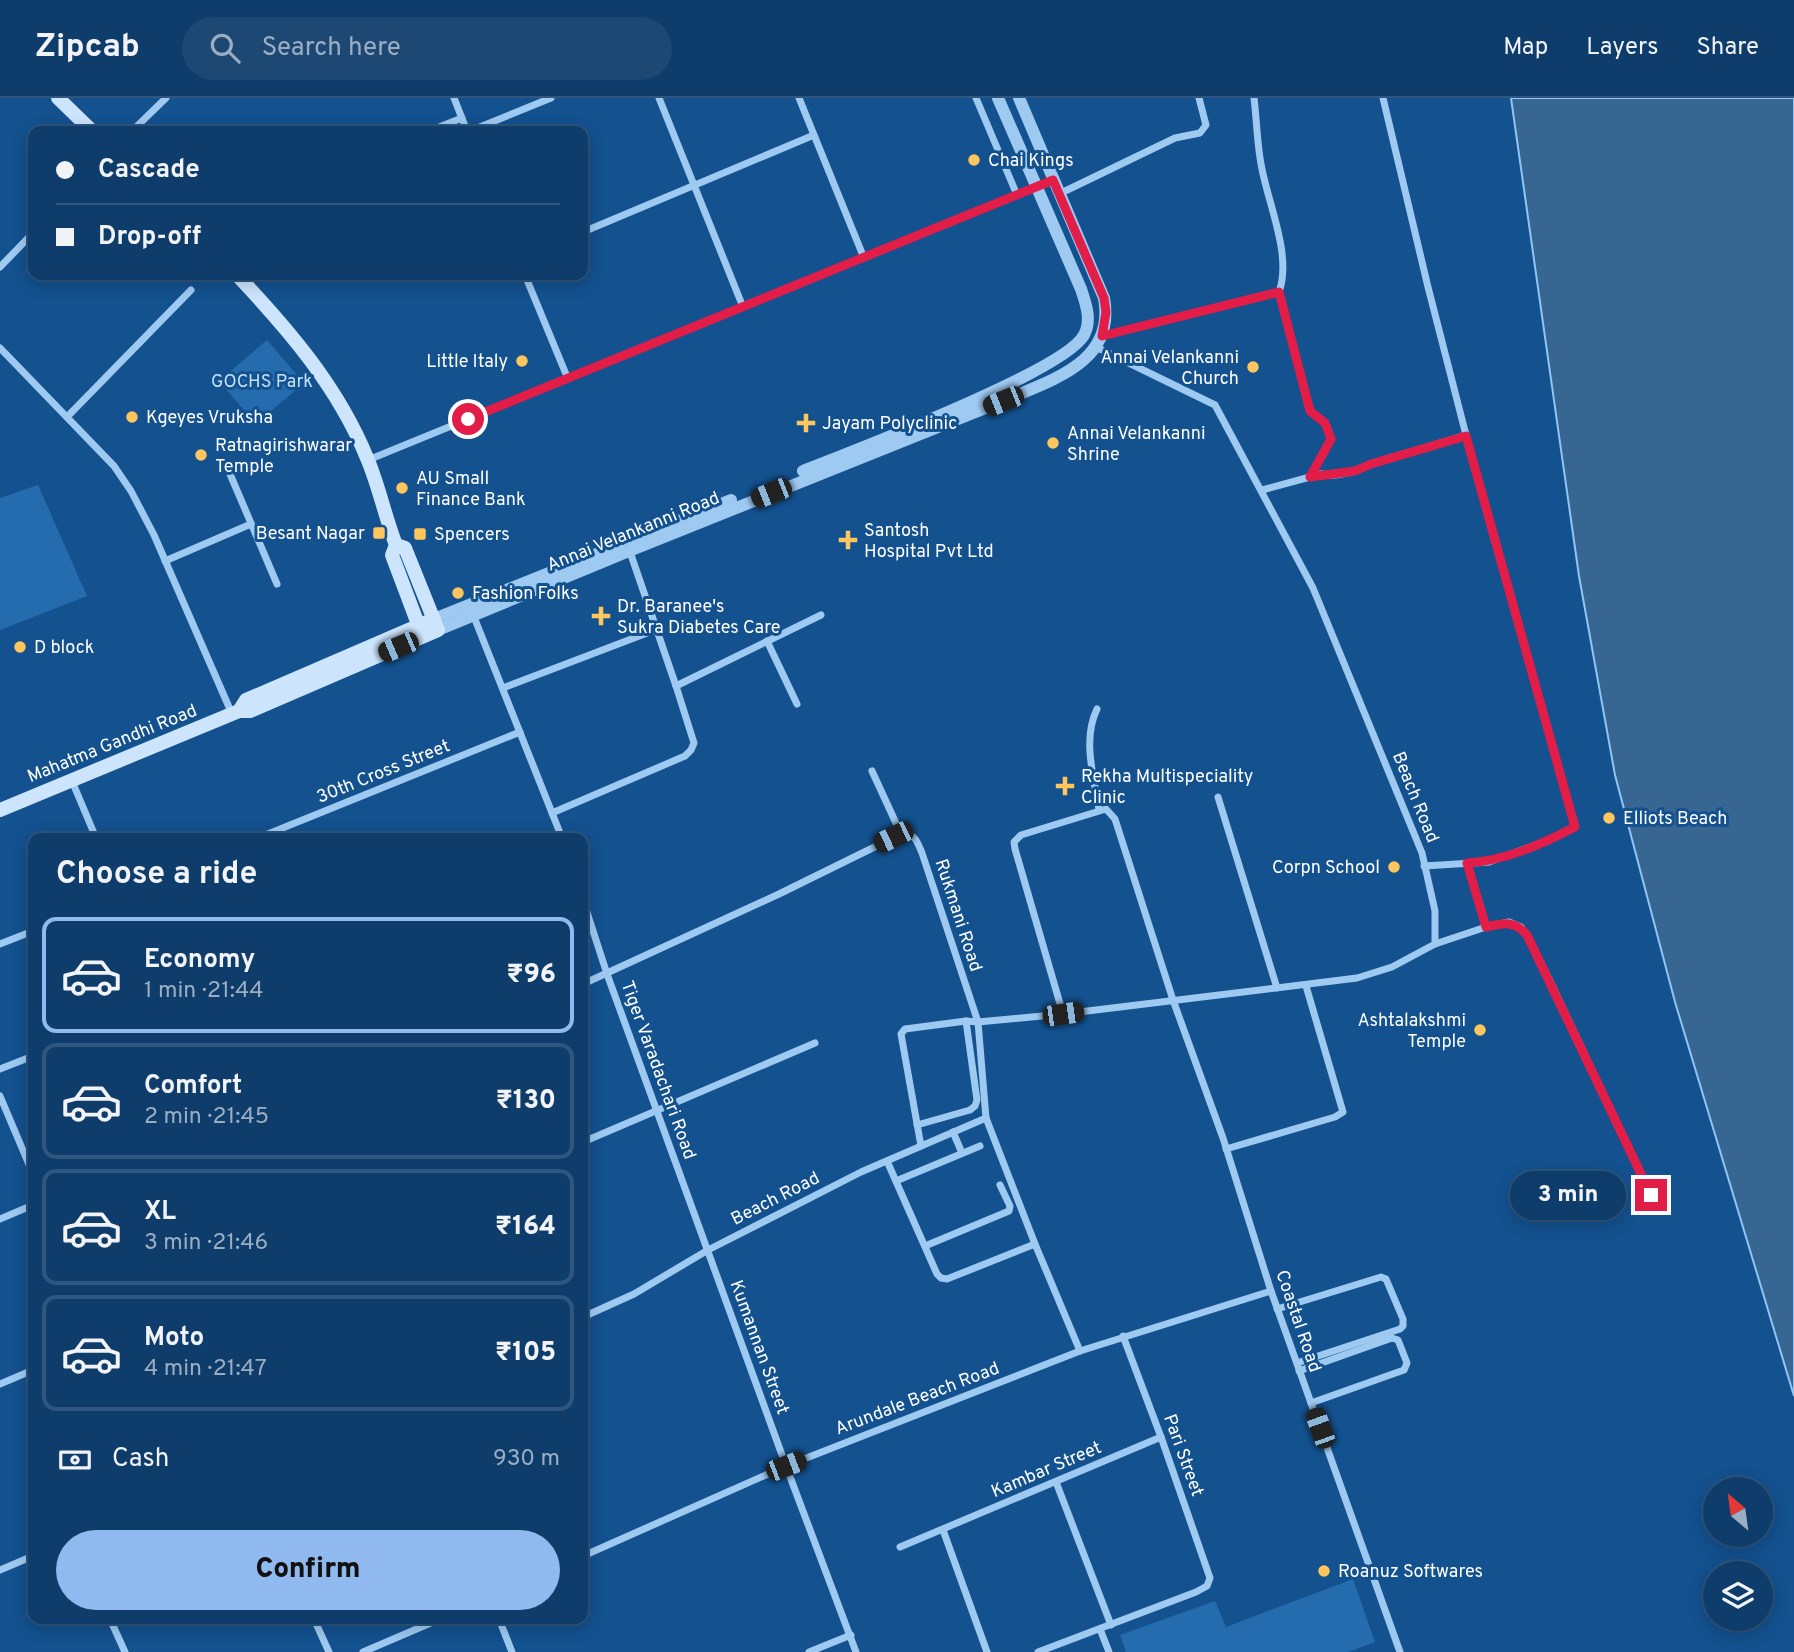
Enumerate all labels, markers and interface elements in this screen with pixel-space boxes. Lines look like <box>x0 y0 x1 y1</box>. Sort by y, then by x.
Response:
search box <box>182 17 672 80</box>
text: Zipcab <box>35 27 140 69</box>
icon: search <box>206 29 244 67</box>
text: Search here <box>262 32 401 65</box>
text: Map <box>1503 33 1548 63</box>
text: Layers <box>1586 33 1658 63</box>
text: Share <box>1696 33 1759 63</box>
place label: Chai Kings <box>988 150 1074 173</box>
marker: Chai Kings <box>966 152 982 168</box>
text: Cascade <box>98 154 200 187</box>
text: Drop-off <box>98 221 201 254</box>
place label: Annai Velankanni Church <box>1100 347 1239 391</box>
place label: Little Italy <box>426 351 508 374</box>
marker: Little Italy <box>514 353 530 369</box>
marker: Annai Velankanni Church <box>1245 359 1261 375</box>
park label: GOCHS Park <box>211 371 313 394</box>
car <box>980 383 1027 419</box>
route start <box>452 403 484 435</box>
place label: Kgeyes Vruksha <box>146 407 273 430</box>
marker: Kgeyes Vruksha <box>124 409 140 425</box>
marker: Jayam Polyclinic <box>796 413 816 433</box>
place label: Jayam Polyclinic <box>822 413 957 436</box>
place label: Annai Velankanni Shrine <box>1067 423 1206 467</box>
place label: Ratnagirishwarar Temple <box>215 435 352 479</box>
marker: Annai Velankanni Shrine <box>1045 435 1061 451</box>
marker: Ratnagirishwarar Temple <box>193 447 209 463</box>
place label: AU Small Finance Bank <box>416 468 525 512</box>
car <box>748 475 795 511</box>
marker: AU Small Finance Bank <box>394 480 410 496</box>
street label: Annai Velankanni Road <box>544 487 723 578</box>
place label: Santosh Hospital Pvt Ltd <box>864 520 994 564</box>
place label: Besant Nagar <box>256 523 365 546</box>
place label: Spencers <box>434 524 510 547</box>
marker: Besant Nagar <box>371 525 387 541</box>
marker: Spencers <box>412 526 428 542</box>
marker: Santosh Hospital Pvt Ltd <box>838 530 858 550</box>
place label: Fashion Folks <box>472 583 579 606</box>
marker: Fashion Folks <box>450 585 466 601</box>
place label: Dr. Baranee's Sukra Diabetes Care <box>617 596 781 640</box>
marker: Dr. Baranee's Sukra Diabetes Care <box>591 606 611 626</box>
car <box>375 629 422 665</box>
place label: D block <box>34 637 94 660</box>
marker: D block <box>12 639 28 655</box>
street label: Mahatma Gandhi Road <box>24 700 201 789</box>
street label: 30th Cross Street <box>314 735 454 810</box>
street label: Beach Road <box>1386 749 1443 847</box>
place label: Rekha Multispeciality Clinic <box>1081 766 1253 810</box>
marker: Rekha Multispeciality Clinic <box>1055 776 1075 796</box>
place label: Elliots Beach <box>1623 808 1727 831</box>
marker: Elliots Beach <box>1601 810 1617 826</box>
car <box>870 818 917 856</box>
text: Choose a ride <box>56 855 257 895</box>
street label: Rukmani Road <box>929 856 987 975</box>
place label: Corpn School <box>1272 857 1380 880</box>
marker: Corpn School <box>1386 859 1402 875</box>
icon: car <box>60 944 123 1007</box>
text: Economy <box>144 944 255 977</box>
text: ₹96 <box>507 959 556 992</box>
text: 1 min · 21:44 <box>144 977 263 1006</box>
street label: Tiger Varadachari Road <box>615 978 701 1163</box>
car <box>1041 1001 1086 1027</box>
place label: Ashtalakshmi Temple <box>1357 1010 1466 1054</box>
marker: Ashtalakshmi Temple <box>1472 1022 1488 1038</box>
icon: car <box>60 1070 123 1133</box>
text: Comfort <box>144 1070 242 1103</box>
text: ₹130 <box>496 1085 556 1118</box>
text: 2 min · 21:45 <box>144 1103 269 1132</box>
street label: Beach Road <box>728 1167 824 1231</box>
callout: 3 min <box>1511 1170 1626 1220</box>
route end <box>1635 1179 1667 1211</box>
text: 3 min <box>1538 1181 1598 1210</box>
icon: car <box>60 1196 123 1259</box>
text: XL <box>144 1196 176 1229</box>
text: ₹164 <box>495 1211 556 1244</box>
text: 3 min · 21:46 <box>144 1229 268 1258</box>
street label: Coastal Road <box>1269 1267 1326 1376</box>
street label: Kumannan Street <box>724 1277 794 1418</box>
icon: car <box>60 1322 123 1385</box>
text: Moto <box>144 1322 204 1355</box>
text: ₹105 <box>495 1337 556 1370</box>
text: 4 min · 21:47 <box>144 1355 267 1384</box>
street label: Arundale Beach Road <box>832 1357 1003 1441</box>
car <box>1303 1405 1338 1451</box>
street label: Pari Street <box>1157 1411 1208 1500</box>
street label: Kambar Street <box>988 1437 1105 1504</box>
icon: cash <box>56 1441 94 1479</box>
text: Cash <box>112 1443 169 1476</box>
text: 930 m <box>493 1445 560 1474</box>
car <box>763 1449 810 1483</box>
north arrow <box>1703 1477 1773 1547</box>
map controls <box>1703 1477 1773 1631</box>
button: Confirm <box>56 1530 560 1610</box>
place label: Roanuz Softwares <box>1338 1561 1483 1584</box>
button: layers <box>1703 1561 1773 1631</box>
marker: Roanuz Softwares <box>1316 1563 1332 1579</box>

